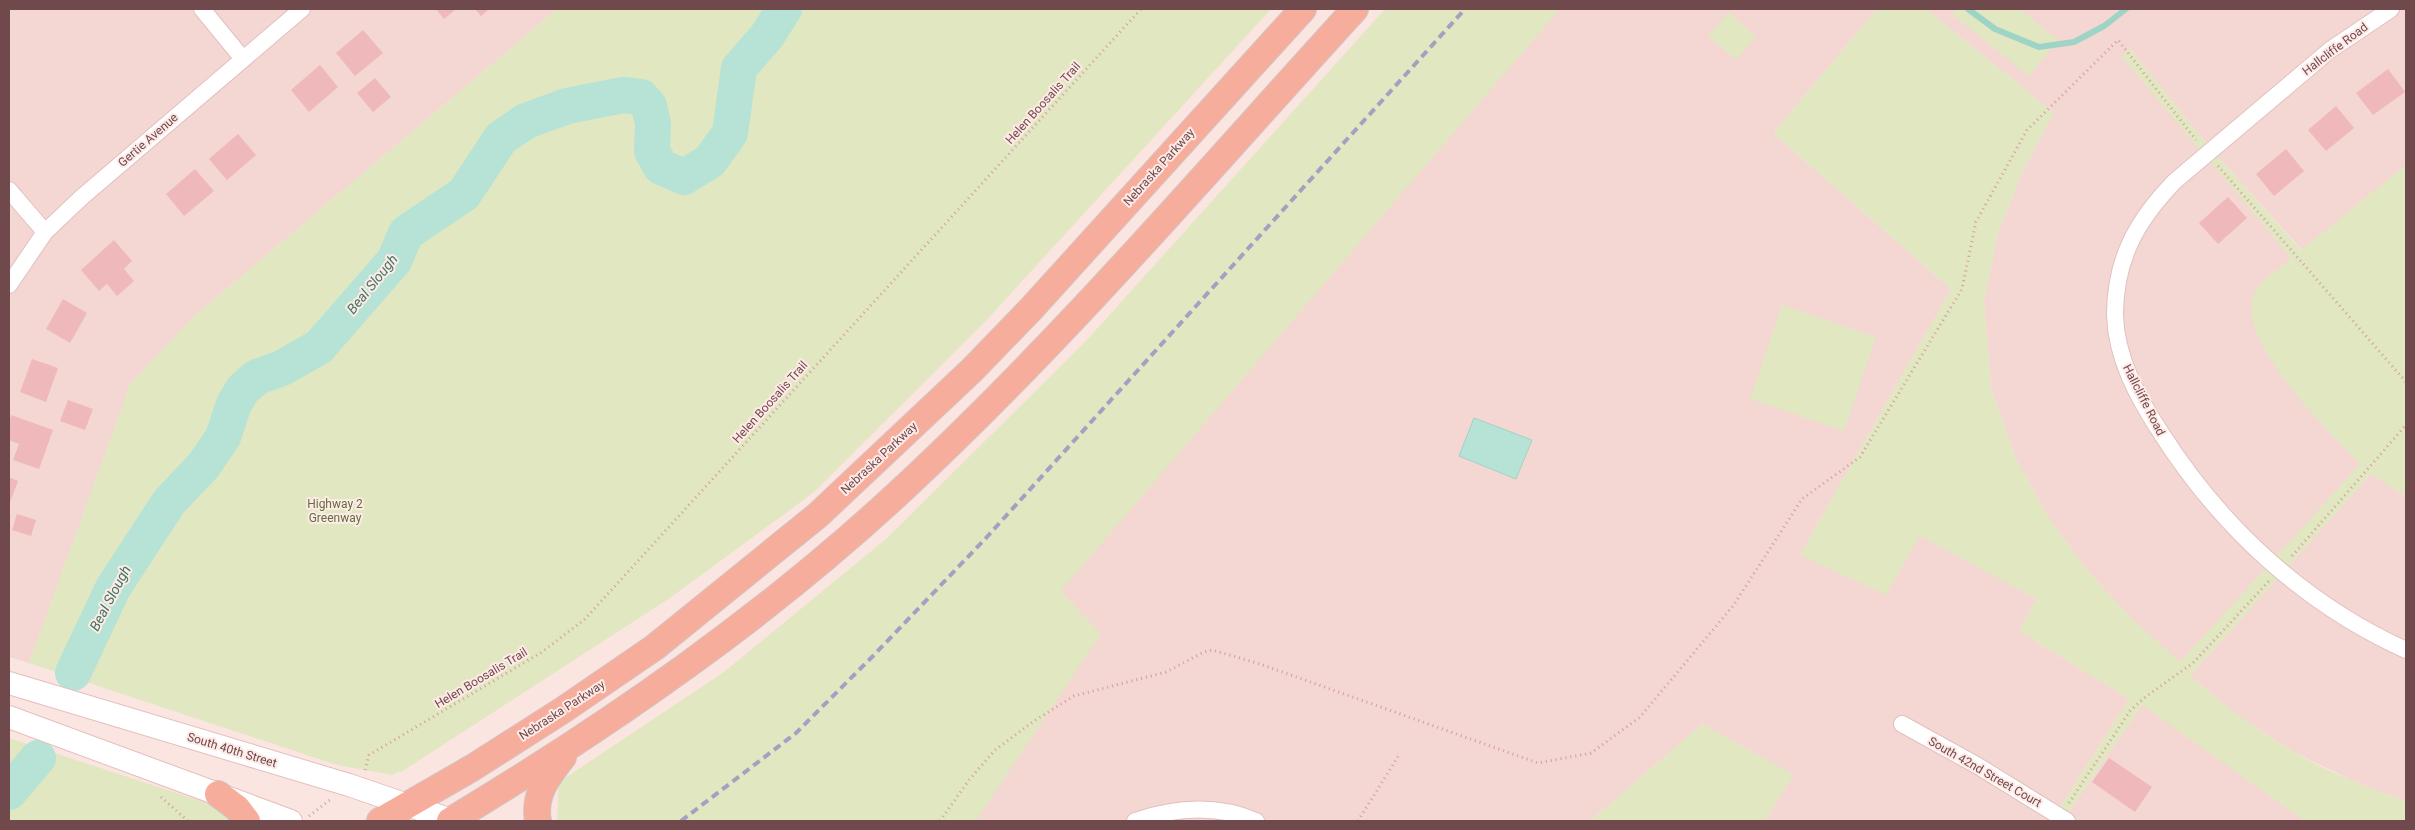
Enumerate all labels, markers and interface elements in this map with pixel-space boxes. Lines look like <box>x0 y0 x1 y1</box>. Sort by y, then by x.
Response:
street label: Hallcliffe Road <box>2300 20 2370 78</box>
street label: Helen Boosalis Trail <box>1003 59 1083 147</box>
street label: Gertie Avenue <box>115 110 181 170</box>
street label: Nebraska Parkway <box>1121 125 1198 209</box>
water label: Beal Slough <box>343 251 401 317</box>
street label: Helen Boosalis Trail <box>730 358 810 446</box>
street label: Hallcliffe Road <box>2120 362 2168 438</box>
street label: Nebraska Parkway <box>838 419 920 497</box>
park label: Highway 2 Greenway <box>307 497 363 525</box>
water label: Beal Slough <box>86 563 134 633</box>
street label: Helen Boosalis Trail <box>432 645 530 711</box>
street label: Nebraska Parkway <box>517 677 608 743</box>
street label: South 40th Street <box>186 730 278 770</box>
street label: South 42nd Street Court <box>1926 734 2044 810</box>

